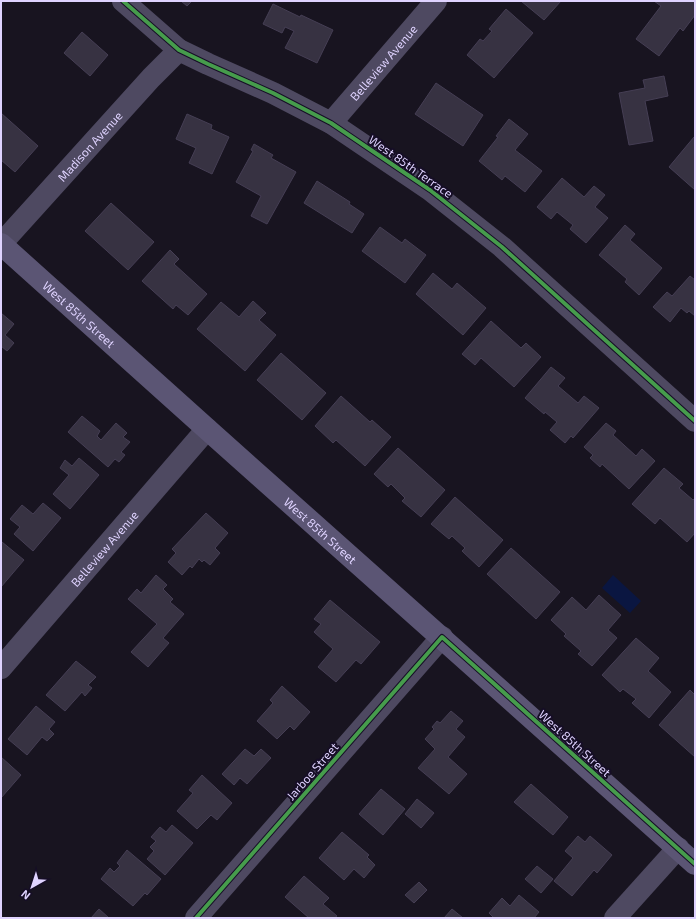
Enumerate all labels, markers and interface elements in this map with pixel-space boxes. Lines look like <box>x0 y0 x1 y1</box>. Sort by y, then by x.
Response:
street label: Belleview Avenue <box>347 22 420 103</box>
street label: Madison Avenue <box>54 108 125 184</box>
street label: West 85th Terrace <box>366 132 456 200</box>
street label: West 85th Street <box>40 278 118 351</box>
street label: West 85th Street <box>281 494 360 566</box>
street label: Belleview Avenue <box>68 508 141 589</box>
street label: West 85th Street <box>536 707 614 779</box>
street label: Jarboe Street <box>283 739 341 803</box>
north arrow <box>12 867 52 907</box>
text: N <box>18 888 33 903</box>

